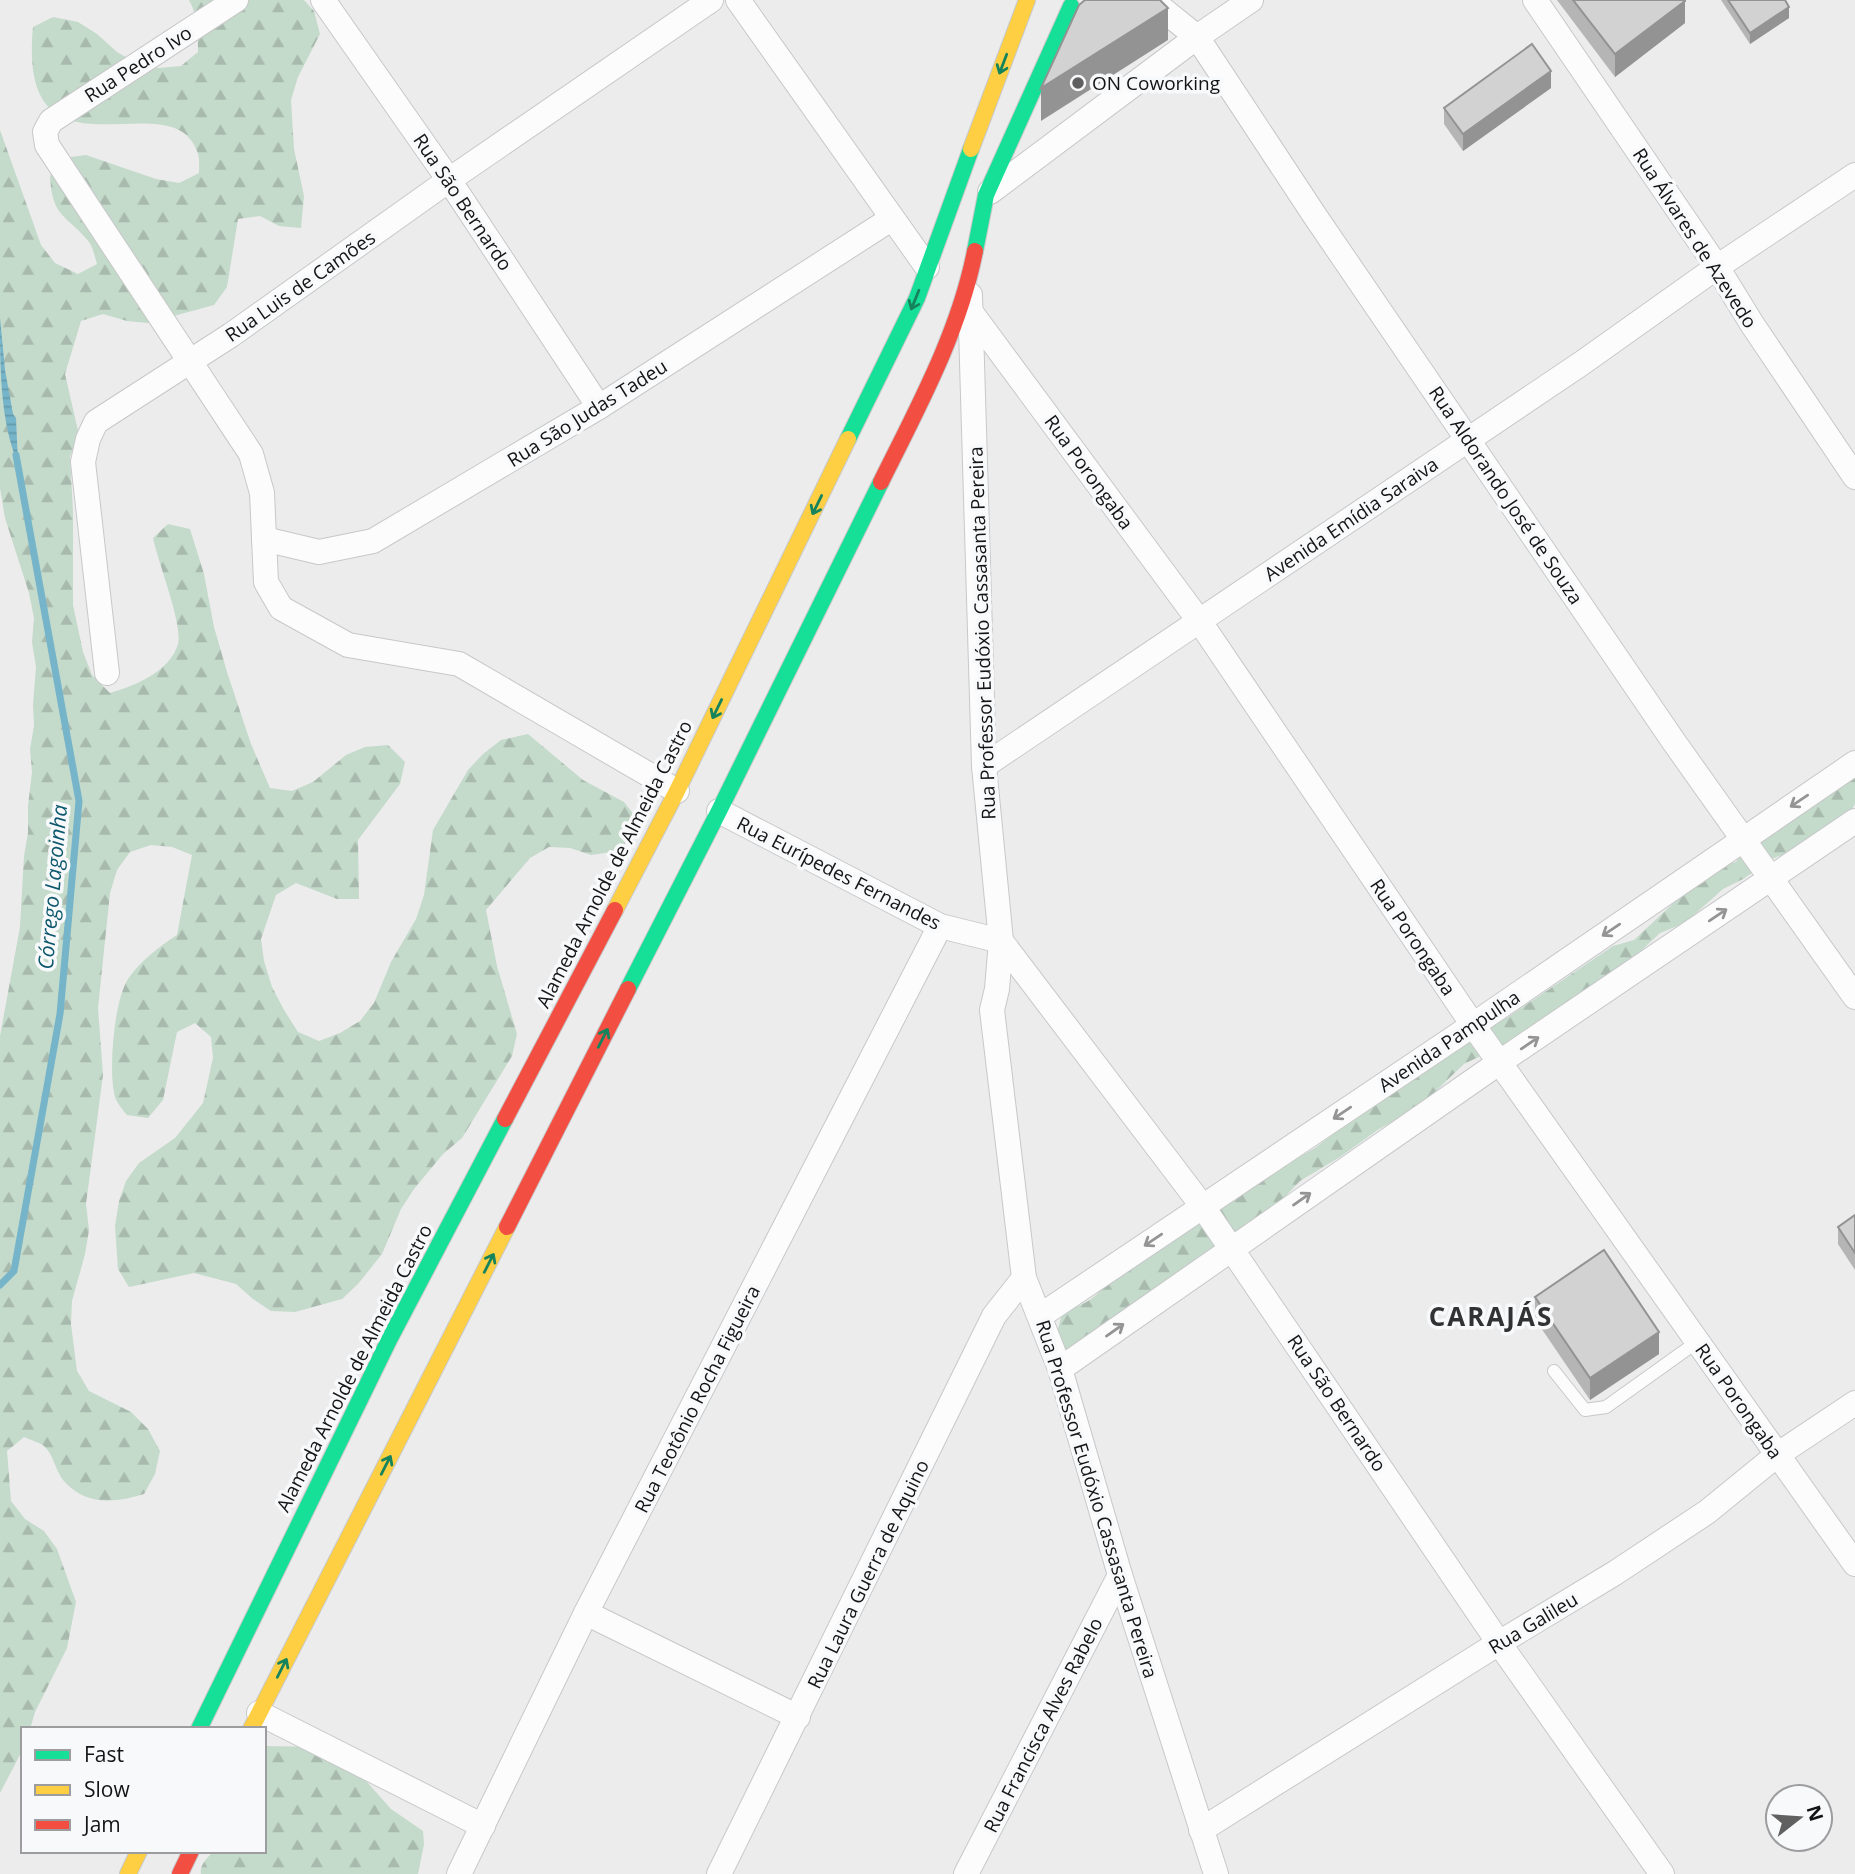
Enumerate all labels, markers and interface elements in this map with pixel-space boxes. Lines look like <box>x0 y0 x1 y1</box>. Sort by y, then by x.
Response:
street label: Rua Pedro Ivo <box>79 20 197 108</box>
one-way arrow <box>996 52 1009 74</box>
place label: ON Coworking <box>1092 70 1220 96</box>
marker: ON Coworking <box>1070 75 1086 91</box>
street label: Rua São Bernardo <box>408 128 518 276</box>
street label: Rua Álvares de Azevedo <box>1627 143 1763 333</box>
street label: Rua Luis de Camões <box>220 224 380 348</box>
one-way arrow <box>908 289 921 310</box>
street label: Rua São Judas Tadeu <box>502 353 672 473</box>
street label: Rua Aldorando José de Souza <box>1423 381 1589 609</box>
street label: Rua Porongaba <box>1039 409 1139 535</box>
street label: Rua Professor Eudóxio Cassasanta Pereira <box>962 446 1002 820</box>
street label: Avenida Emídia Saraiva <box>1259 451 1443 587</box>
one-way arrow <box>809 494 823 515</box>
one-way arrow <box>710 698 724 719</box>
street label: Alameda Arnolde de Almeida Castro <box>530 716 698 1012</box>
one-way arrow <box>1789 794 1809 808</box>
water label: Córrego Lagoinha <box>31 803 73 971</box>
street label: Rua Eurípedes Fernandes <box>733 810 945 936</box>
street label: Rua Porongaba <box>1364 874 1462 1000</box>
one-way arrow <box>1708 908 1727 922</box>
one-way arrow <box>1602 923 1621 937</box>
street label: Avenida Pampulha <box>1373 984 1525 1098</box>
one-way arrow <box>597 1028 611 1049</box>
one-way arrow <box>1519 1035 1539 1049</box>
one-way arrow <box>1333 1106 1352 1120</box>
one-way arrow <box>1292 1192 1311 1206</box>
street label: Alameda Arnolde de Almeida Castro <box>270 1220 438 1516</box>
one-way arrow <box>1144 1233 1163 1248</box>
one-way arrow <box>482 1253 496 1273</box>
street label: Rua Teotônio Rocha Figueira <box>628 1281 766 1517</box>
district label: CARAJÁS <box>1429 1298 1553 1334</box>
street label: Rua Professor Eudóxio Cassasanta Pereira <box>1030 1317 1164 1681</box>
one-way arrow <box>1105 1323 1124 1337</box>
street label: Rua São Bernardo <box>1282 1329 1392 1477</box>
street label: Rua Porongaba <box>1689 1338 1789 1464</box>
one-way arrow <box>379 1455 393 1476</box>
street label: Rua Laura Guerra de Aquino <box>801 1455 935 1693</box>
street label: Rua Galileu <box>1483 1586 1583 1660</box>
street label: Rua Francisca Alves Rabelo <box>977 1613 1109 1837</box>
one-way arrow <box>276 1658 290 1679</box>
legend <box>21 1727 266 1853</box>
text: Fast <box>84 1740 124 1768</box>
text: Slow <box>84 1775 130 1803</box>
north arrow <box>1764 1783 1834 1853</box>
text: N <box>1801 1802 1830 1824</box>
text: Jam <box>82 1810 121 1838</box>

